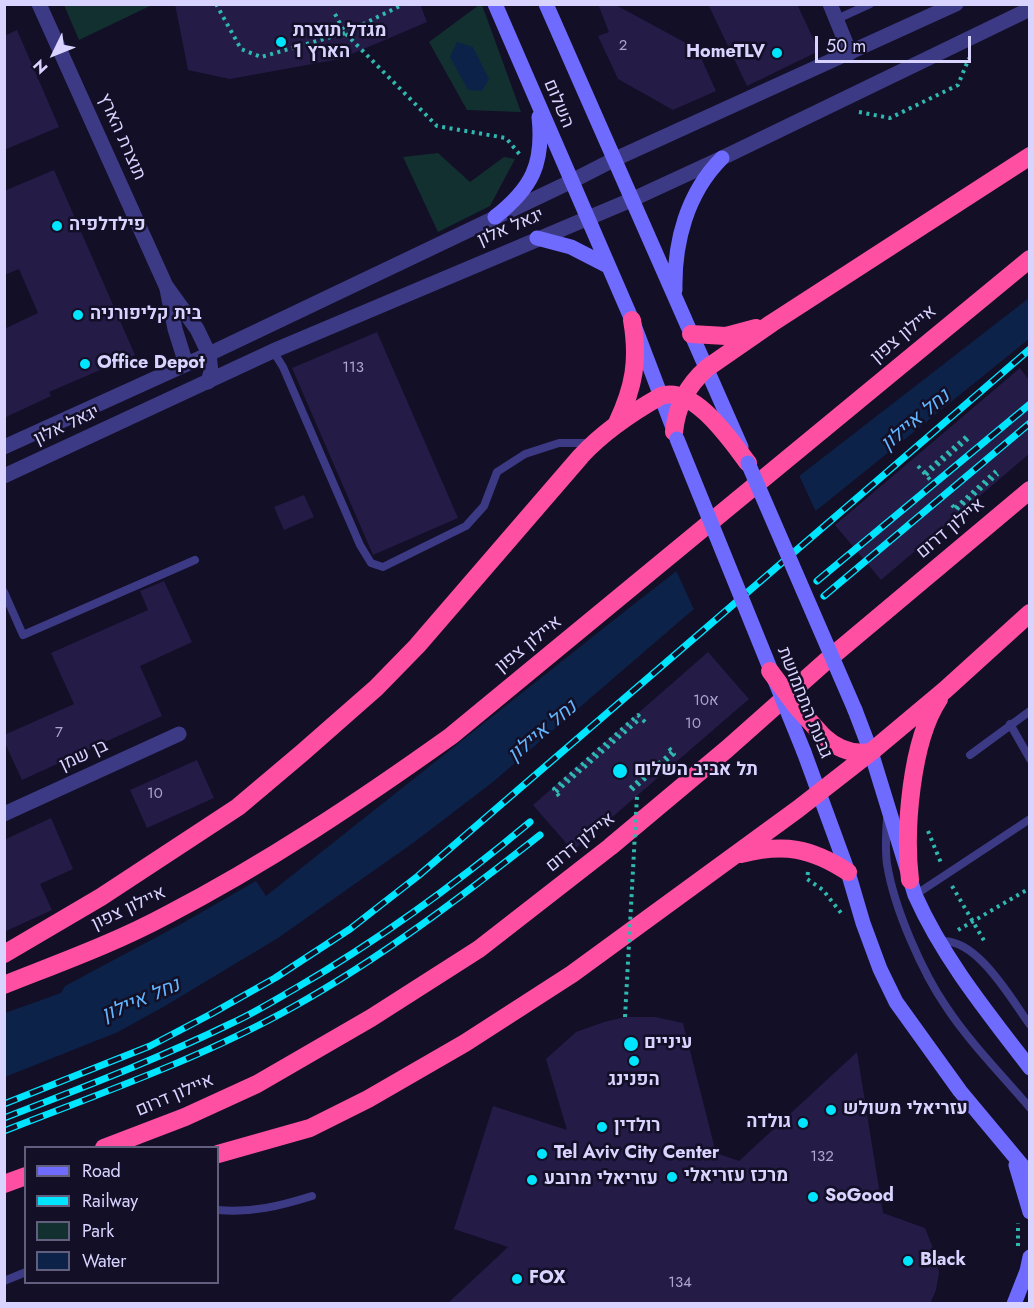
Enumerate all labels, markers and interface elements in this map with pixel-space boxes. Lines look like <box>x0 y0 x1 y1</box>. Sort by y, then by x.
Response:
place label: מגדל תוצרת הארץ 1 <box>293 21 386 63</box>
north arrow <box>24 24 84 84</box>
scale bar <box>818 24 974 62</box>
text: 50 m <box>826 33 866 59</box>
marker: מגדל תוצרת הארץ 1 <box>274 35 288 49</box>
house number: 2 <box>619 37 627 55</box>
place label: HomeTLV <box>686 42 765 64</box>
marker: HomeTLV <box>770 46 784 60</box>
text: N <box>28 54 53 79</box>
street label: השלום <box>538 76 578 132</box>
street label: תוצרת הארץ <box>92 90 150 184</box>
street label: יגאל אלון <box>475 204 547 252</box>
place label: פילדלפיה <box>69 215 146 237</box>
marker: פילדלפיה <box>50 219 64 233</box>
street label: איילון צפון <box>867 301 941 369</box>
place label: בית קליפורניה <box>90 304 201 326</box>
marker: בית קליפורניה <box>71 308 85 322</box>
place label: Office Depot <box>97 353 205 375</box>
marker: Office Depot <box>78 357 92 371</box>
house number: 113 <box>342 359 364 377</box>
water label: נחל איילון <box>877 385 955 457</box>
street label: יגאל אלון <box>31 401 103 451</box>
street label: איילון דרום <box>912 494 990 564</box>
street label: איילון צפון <box>491 612 567 678</box>
street label: גבעת התחמושת <box>772 644 836 762</box>
house number: 10א <box>693 692 719 710</box>
water label: נחל איילון <box>504 696 582 768</box>
house number: 10 <box>685 715 701 733</box>
house number: 7 <box>55 724 63 742</box>
street label: בן שמן <box>56 735 112 777</box>
place label: תל אביב השלום <box>634 760 758 782</box>
marker: תל אביב השלום <box>611 762 629 780</box>
house number: 10 <box>147 785 163 803</box>
street label: איילון דרום <box>542 809 620 877</box>
street label: איילון צפון <box>89 882 169 936</box>
water label: נחל איילון <box>98 974 184 1028</box>
place label: עיניים <box>644 1033 692 1055</box>
marker: עיניים <box>622 1035 640 1053</box>
marker: הפנינג <box>627 1054 641 1068</box>
street label: איילון דרום <box>133 1070 217 1122</box>
place label: הפנינג <box>608 1070 660 1092</box>
place label: עזריאלי משולש <box>843 1099 968 1121</box>
marker: עזריאלי משולש <box>824 1103 838 1117</box>
place label: גולדה <box>746 1112 791 1134</box>
place label: רולדין <box>614 1116 660 1138</box>
marker: גולדה <box>796 1116 810 1130</box>
marker: רולדין <box>595 1120 609 1134</box>
place label: Tel Aviv City Center <box>554 1143 719 1165</box>
legend <box>24 1146 219 1284</box>
marker: Tel Aviv City Center <box>535 1147 549 1161</box>
house number: 132 <box>810 1148 834 1166</box>
text: Road <box>82 1158 121 1184</box>
place label: מרכז עזריאלי <box>684 1166 788 1188</box>
place label: עזריאלי מרובע <box>544 1169 658 1191</box>
marker: מרכז עזריאלי <box>665 1170 679 1184</box>
marker: עזריאלי מרובע <box>525 1173 539 1187</box>
place label: SoGood <box>825 1186 894 1208</box>
text: Railway <box>82 1188 138 1214</box>
marker: SoGood <box>806 1190 820 1204</box>
text: Park <box>82 1218 114 1244</box>
text: Water <box>82 1248 126 1274</box>
place label: Black <box>920 1250 966 1272</box>
marker: Black <box>901 1254 915 1268</box>
place label: FOX <box>529 1268 566 1290</box>
marker: FOX <box>510 1272 524 1286</box>
house number: 134 <box>668 1274 692 1292</box>

